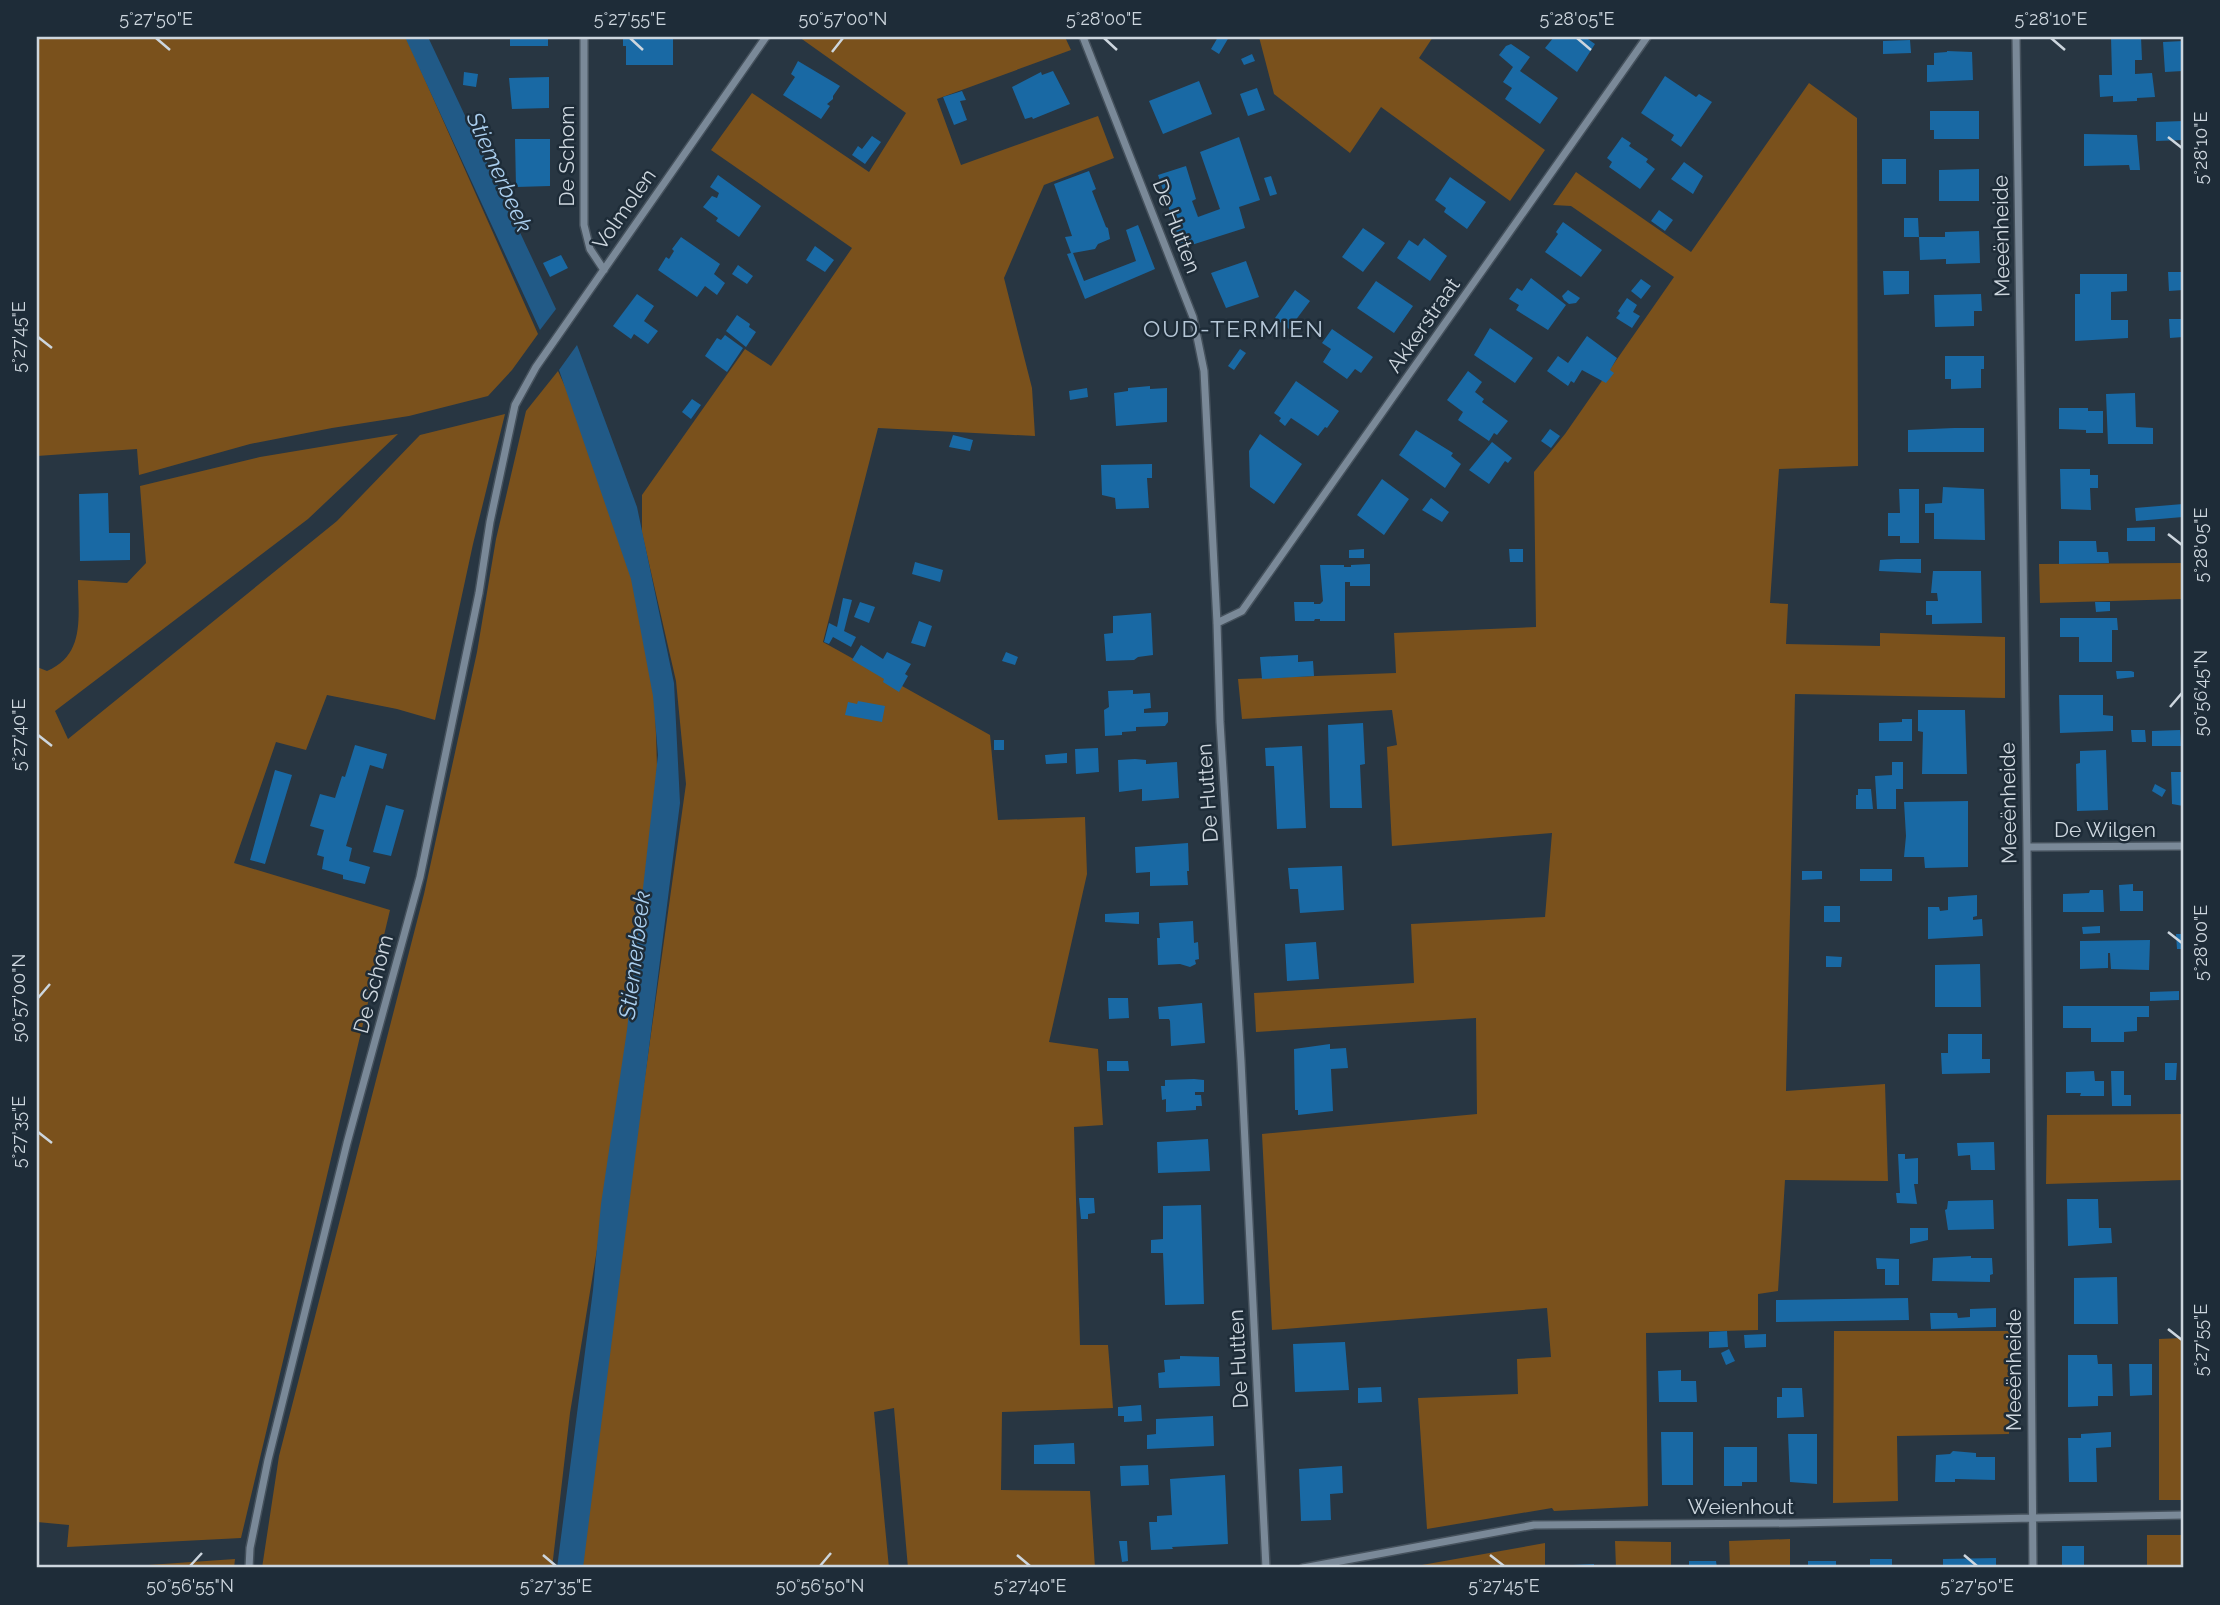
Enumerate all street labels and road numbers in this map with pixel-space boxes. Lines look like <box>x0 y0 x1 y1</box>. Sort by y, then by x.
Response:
street label: De Schom <box>554 105 579 207</box>
street label: Volmolen <box>587 164 661 254</box>
street label: De Hutten <box>1148 175 1206 277</box>
street label: Meeënheide <box>1987 175 2015 297</box>
street label: Akkerstraat <box>1381 273 1465 377</box>
street label: Meeënheide <box>1994 742 2022 864</box>
street label: De Hutten <box>1191 743 1223 843</box>
street label: De Wilgen <box>2054 817 2156 842</box>
street label: De Schom <box>348 932 398 1036</box>
street label: De Hutten <box>1223 1309 1253 1409</box>
street label: Meeënheide <box>2001 1309 2026 1431</box>
street label: Weienhout <box>1688 1494 1794 1519</box>

